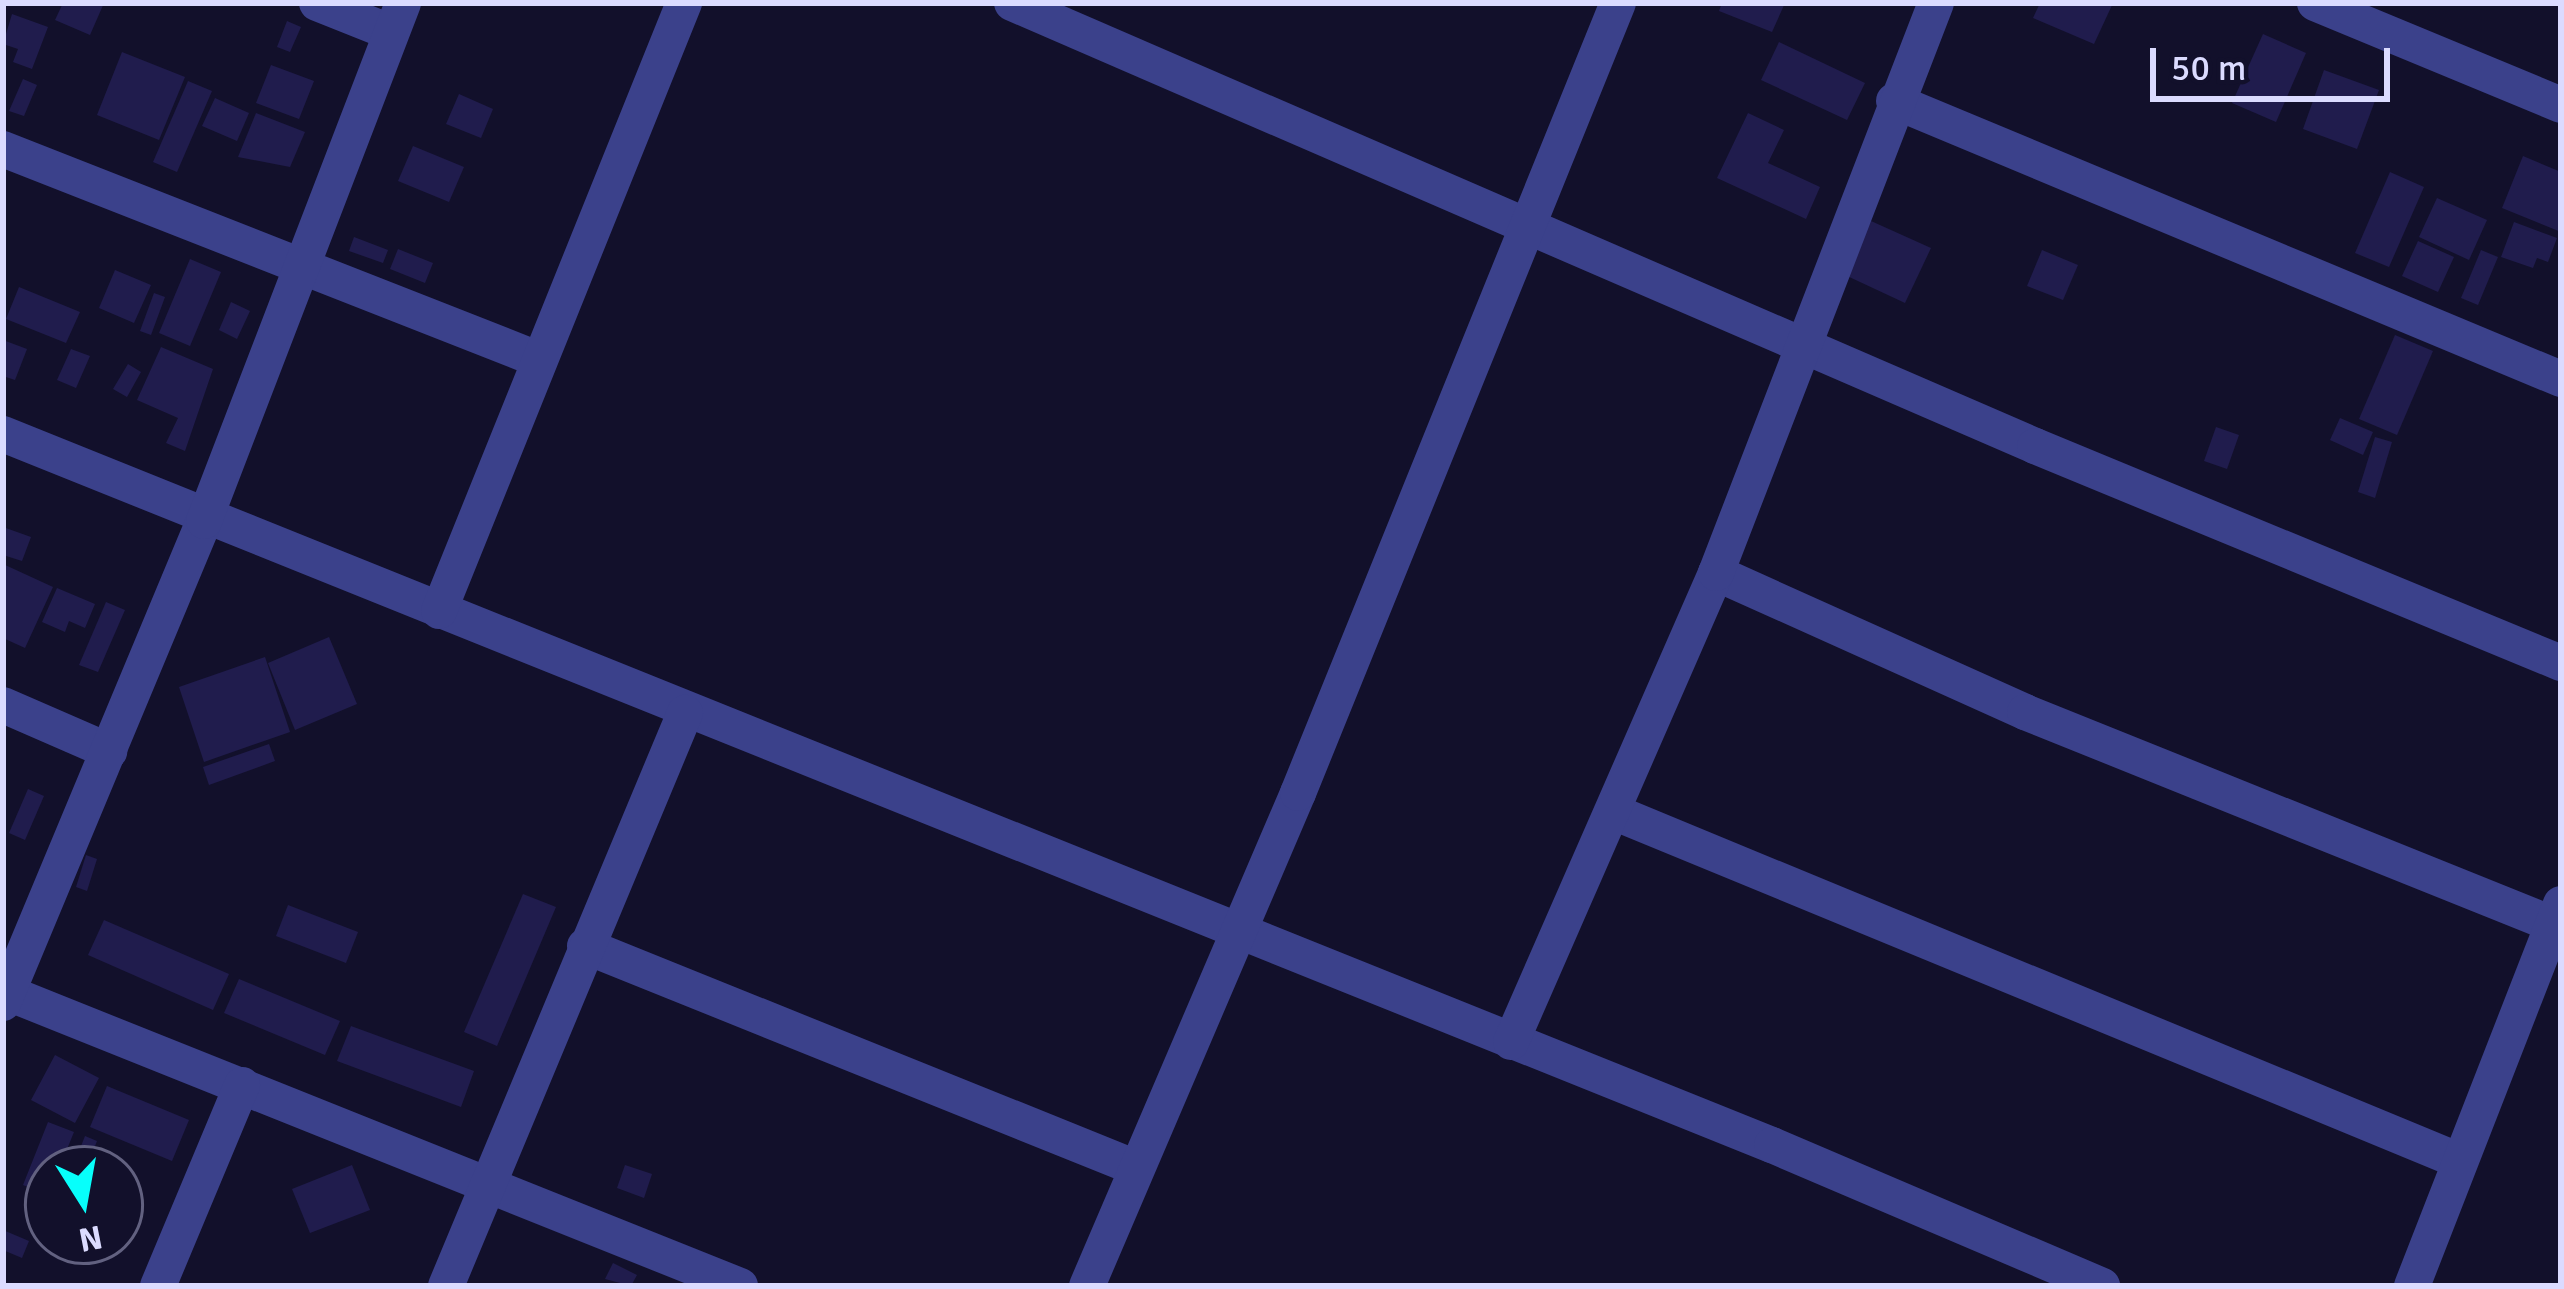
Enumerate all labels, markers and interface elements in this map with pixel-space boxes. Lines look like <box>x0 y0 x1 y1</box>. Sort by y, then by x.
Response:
scale bar <box>2156 24 2396 98</box>
text: 50 m <box>2171 46 2247 91</box>
north arrow <box>24 1145 144 1265</box>
text: N <box>75 1216 106 1260</box>

